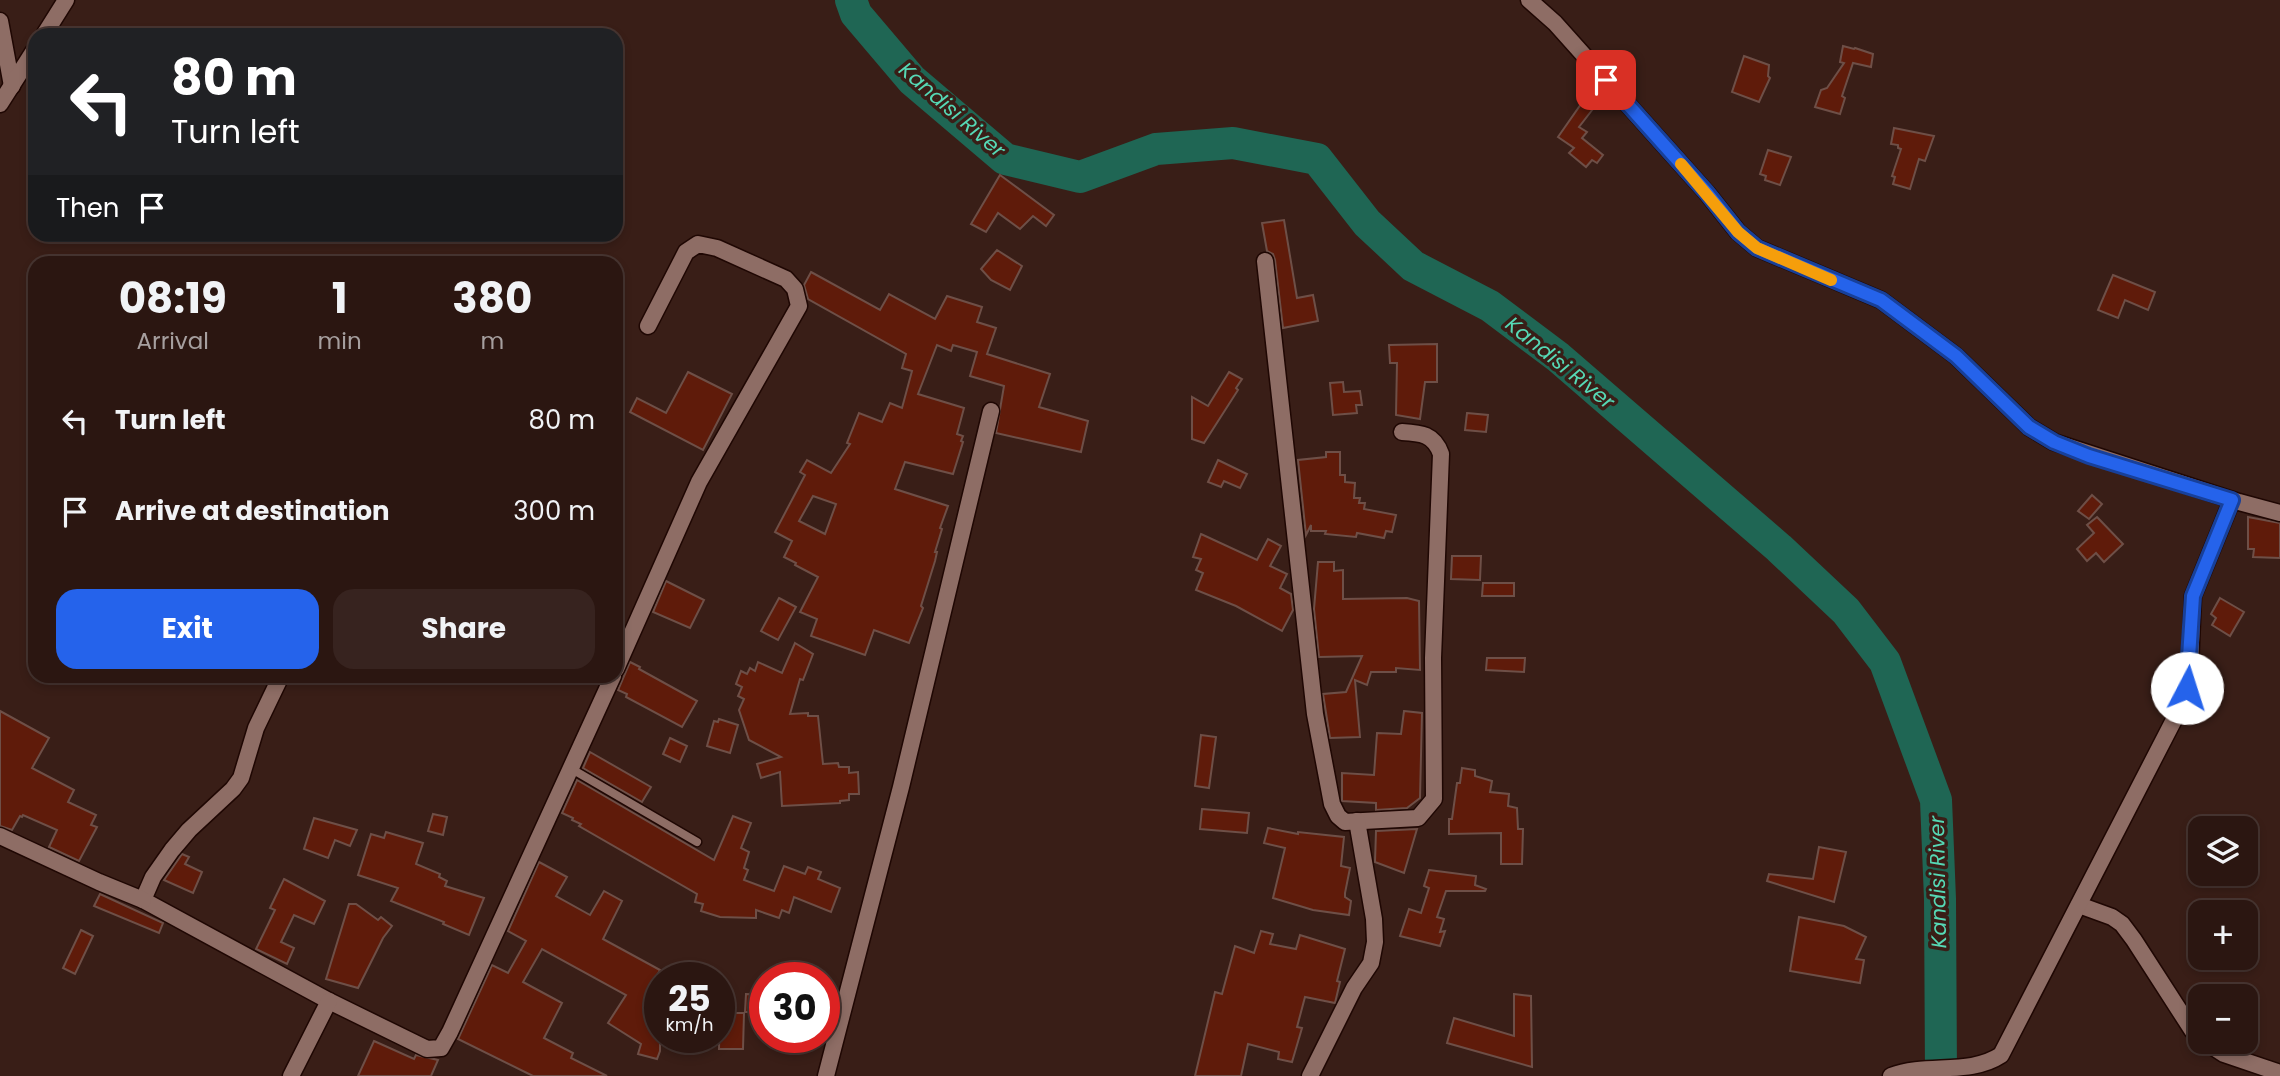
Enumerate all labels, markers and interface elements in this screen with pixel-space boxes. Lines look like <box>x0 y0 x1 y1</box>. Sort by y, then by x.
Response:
text: 80 m <box>171 44 297 112</box>
pin <box>1576 50 1636 110</box>
water label: Kandisi River <box>893 55 1013 165</box>
icon: left <box>56 56 147 147</box>
icon: arrive <box>1587 61 1625 99</box>
text: Turn left <box>171 109 300 154</box>
icon: arrive <box>133 189 171 227</box>
text: Then <box>56 190 119 226</box>
text: 08:19 <box>119 269 227 328</box>
text: 1 <box>332 269 347 328</box>
text: 380 <box>452 269 532 328</box>
water label: Kandisi River <box>1500 310 1622 416</box>
text: Arrival <box>137 325 209 357</box>
text: min <box>318 325 362 357</box>
text: m <box>480 325 504 357</box>
icon: left <box>56 402 94 440</box>
text: Turn left <box>115 402 226 438</box>
text: 80 m <box>529 402 595 438</box>
icon: arrive <box>56 493 94 531</box>
text: Arrive at destination <box>115 493 390 529</box>
text: 300 m <box>513 493 595 529</box>
button: Exit <box>56 589 319 669</box>
button: Share <box>333 589 595 669</box>
position arrow <box>2150 651 2224 725</box>
water label: Kandisi River <box>1922 814 1953 949</box>
map controls <box>2188 816 2258 1054</box>
button: layers <box>2188 816 2258 886</box>
button: + <box>2188 900 2258 970</box>
speed limit sign: 30 <box>749 962 840 1053</box>
text: 25 <box>668 974 711 1023</box>
button: − <box>2188 984 2258 1054</box>
text: km/h <box>666 1012 713 1037</box>

